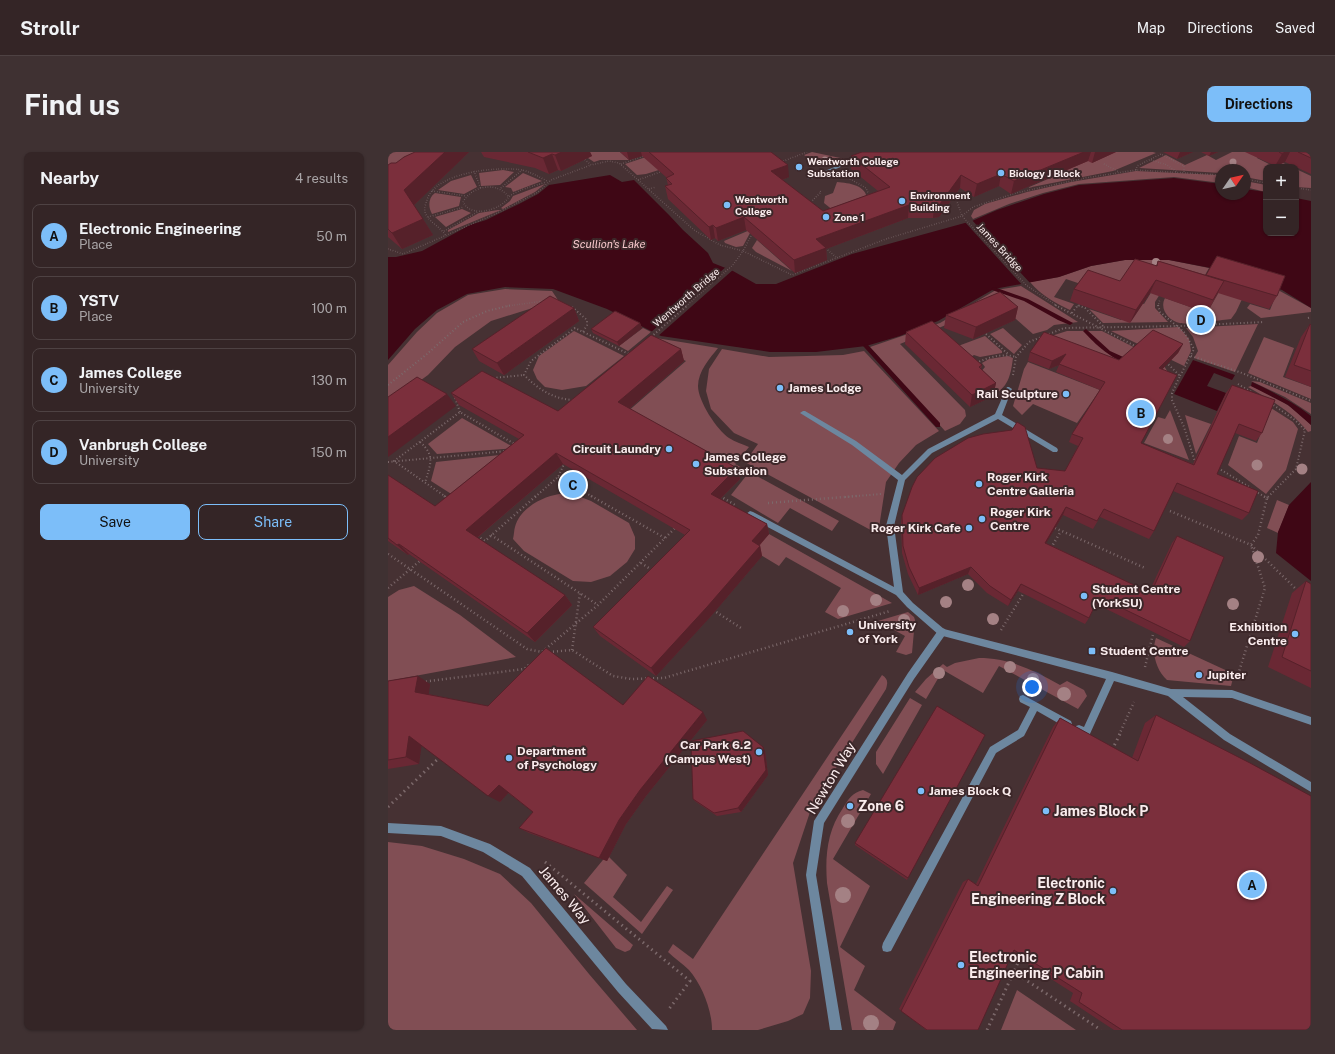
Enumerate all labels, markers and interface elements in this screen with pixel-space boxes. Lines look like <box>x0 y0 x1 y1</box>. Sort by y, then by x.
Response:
text: Strollr <box>20 17 79 39</box>
text: Map <box>1137 20 1165 36</box>
text: Directions <box>1187 20 1253 36</box>
text: Saved <box>1275 20 1315 36</box>
button: Directions <box>1207 86 1311 122</box>
text: Find us <box>24 88 120 121</box>
place label: Wentworth College Substation <box>807 155 899 179</box>
marker: Wentworth College Substation <box>794 162 804 172</box>
north arrow <box>1215 164 1251 200</box>
map controls <box>1263 164 1299 236</box>
button: + <box>1263 164 1299 200</box>
place label: Biology J Block <box>1009 167 1080 179</box>
text: Nearby <box>40 168 99 188</box>
marker: Biology J Block <box>996 168 1006 178</box>
text: 4 results <box>295 171 348 186</box>
place label: Environment Building <box>910 189 970 213</box>
place label: Wentworth College <box>735 193 788 217</box>
marker: Environment Building <box>897 196 907 206</box>
marker: Wentworth College <box>722 200 732 210</box>
button: − <box>1263 200 1299 236</box>
place label: Zone 1 <box>834 211 865 223</box>
marker: Zone 1 <box>821 212 831 222</box>
text: Electronic Engineering <box>79 220 242 237</box>
street label: James Bridge <box>974 220 1026 274</box>
text: A <box>49 229 59 244</box>
text: 50 m <box>316 229 347 244</box>
text: Place <box>79 237 113 252</box>
water label: Scullion's Lake <box>572 238 646 250</box>
street label: Wentworth Bridge <box>650 265 722 329</box>
text: YSTV <box>79 292 119 309</box>
text: B <box>50 301 58 316</box>
text: 100 m <box>311 301 347 316</box>
pin: D <box>1188 305 1214 335</box>
text: Place <box>79 309 113 324</box>
text: James College <box>79 364 182 381</box>
text: C <box>49 373 59 388</box>
text: 130 m <box>311 373 347 388</box>
text: University <box>79 381 139 396</box>
place label: James Lodge <box>788 381 862 395</box>
marker: James Lodge <box>775 383 785 393</box>
place label: Rail Sculpture <box>976 387 1058 401</box>
marker: Rail Sculpture <box>1061 389 1071 399</box>
pin: B <box>1128 398 1154 428</box>
text: Vanbrugh College <box>79 436 207 453</box>
place label: Circuit Laundry <box>572 442 661 456</box>
marker: Circuit Laundry <box>664 444 674 454</box>
text: D <box>49 445 59 460</box>
text: 150 m <box>311 445 347 460</box>
place label: James College Substation <box>704 450 786 478</box>
text: University <box>79 453 139 468</box>
marker: James College Substation <box>691 459 701 469</box>
pin: C <box>560 470 586 500</box>
place label: Roger Kirk Centre Galleria <box>987 470 1074 498</box>
marker: Roger Kirk Centre Galleria <box>974 479 984 489</box>
button: Save <box>40 504 190 540</box>
button: Share <box>198 504 348 540</box>
place label: Roger Kirk Centre <box>990 505 1051 533</box>
marker: Roger Kirk Centre <box>977 514 987 524</box>
place label: Roger Kirk Cafe <box>871 521 961 535</box>
marker: Roger Kirk Cafe <box>964 523 974 533</box>
place label: Student Centre (YorkSU) <box>1092 582 1180 610</box>
marker: Student Centre (YorkSU) <box>1079 591 1089 601</box>
place label: University of York <box>858 618 916 646</box>
place label: Exhibition Centre <box>1229 620 1287 648</box>
marker: University of York <box>845 627 855 637</box>
marker: Exhibition Centre <box>1290 629 1300 639</box>
place label: Student Centre <box>1100 644 1188 658</box>
marker: Student Centre <box>1087 646 1097 656</box>
place label: Jupiter <box>1207 668 1246 682</box>
marker: Jupiter <box>1194 670 1204 680</box>
your location <box>1022 677 1042 697</box>
place label: Car Park 6.2 (Campus West) <box>665 738 751 766</box>
street label: Newton Way <box>803 739 859 817</box>
place label: Department of Psychology <box>517 744 597 772</box>
marker: Car Park 6.2 (Campus West) <box>754 747 764 757</box>
marker: Department of Psychology <box>504 753 514 763</box>
place label: James Block Q <box>929 784 1011 798</box>
marker: James Block Q <box>916 786 926 796</box>
place label: Zone 6 <box>858 798 904 814</box>
marker: Zone 6 <box>845 801 855 811</box>
place label: James Block P <box>1054 803 1148 819</box>
marker: James Block P <box>1041 806 1051 816</box>
street label: James Way <box>536 863 594 928</box>
pin: A <box>1239 870 1265 900</box>
place label: Electronic Engineering Z Block <box>971 875 1105 907</box>
marker: Electronic Engineering Z Block <box>1108 886 1118 896</box>
place label: Electronic Engineering P Cabin <box>969 949 1104 981</box>
marker: Electronic Engineering P Cabin <box>956 960 966 970</box>

